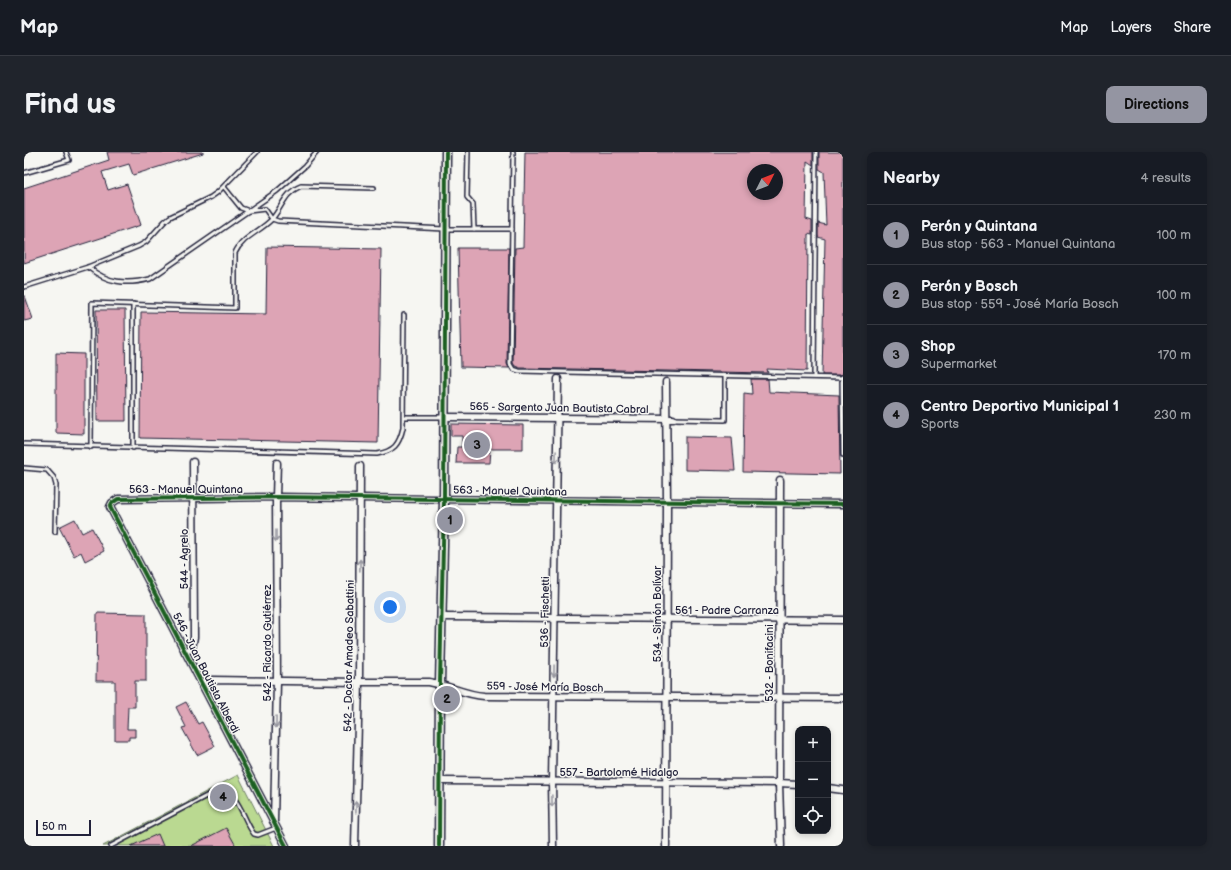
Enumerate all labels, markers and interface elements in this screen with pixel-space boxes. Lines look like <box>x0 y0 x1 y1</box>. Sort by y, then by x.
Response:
text: Map <box>20 16 58 39</box>
text: Map <box>1060 19 1088 36</box>
text: Layers <box>1110 19 1152 36</box>
text: Share <box>1174 19 1211 36</box>
button: Directions <box>1106 86 1207 123</box>
text: Find us <box>24 88 116 121</box>
north arrow <box>747 164 783 200</box>
text: Nearby <box>883 168 940 188</box>
text: 4 results <box>1141 170 1191 186</box>
text: Perón y Quintana <box>921 217 1037 236</box>
text: 1 <box>893 227 899 243</box>
text: 100 m <box>1156 227 1191 243</box>
text: Bus stop · 563 - Manuel Quintana <box>921 236 1115 252</box>
text: Perón y Bosch <box>921 277 1018 296</box>
text: 2 <box>892 287 900 303</box>
text: 100 m <box>1156 287 1191 303</box>
text: Bus stop · 559 - José María Bosch <box>921 296 1119 312</box>
text: Shop <box>921 337 955 356</box>
text: 3 <box>892 347 900 363</box>
text: 170 m <box>1158 347 1191 363</box>
text: Supermarket <box>921 356 997 372</box>
text: Centro Deportivo Municipal 1 <box>921 397 1119 416</box>
street label: 565 - Sargento Juan Bautista Cabral <box>469 400 649 416</box>
text: 4 <box>892 407 900 423</box>
text: 230 m <box>1154 407 1191 423</box>
text: Sports <box>921 416 959 432</box>
pin: 3 <box>464 430 490 460</box>
one-way arrow <box>553 450 560 463</box>
street label: 563 - Manuel Quintana <box>129 483 243 496</box>
street label: 563 - Manuel Quintana <box>453 484 567 498</box>
pin: 1 <box>437 505 463 535</box>
street label: 544 - Agrelo <box>178 529 191 589</box>
one-way arrow <box>272 529 280 542</box>
one-way arrow <box>356 559 364 572</box>
street label: 534 - Simón Bolívar <box>651 565 664 662</box>
street label: 536 - Fischetti <box>538 576 552 648</box>
street label: 542 - Doctor Amadeo Sabattini <box>341 580 357 732</box>
street label: 542 - Ricardo Gutiérrez <box>261 584 274 701</box>
your location <box>380 597 400 617</box>
street label: 561 - Padre Carranza <box>675 604 779 617</box>
street label: 546 - Juan Bautista Alberdi <box>170 611 242 735</box>
street label: 532 - Bonifacini <box>763 624 776 702</box>
one-way arrow <box>550 664 558 677</box>
street label: 559 - José María Bosch <box>486 679 604 695</box>
pin: 2 <box>434 684 460 714</box>
one-way arrow <box>272 715 280 728</box>
map controls <box>795 726 831 834</box>
button: + <box>795 726 831 762</box>
button: − <box>795 762 831 798</box>
street label: 557 - Bartolomé Hidalgo <box>559 766 679 779</box>
pin: 4 <box>210 782 236 812</box>
one-way arrow <box>549 794 556 807</box>
button: locate <box>795 798 831 834</box>
one-way arrow <box>352 801 360 814</box>
scale bar <box>36 818 91 837</box>
text: 50 m <box>42 820 67 833</box>

